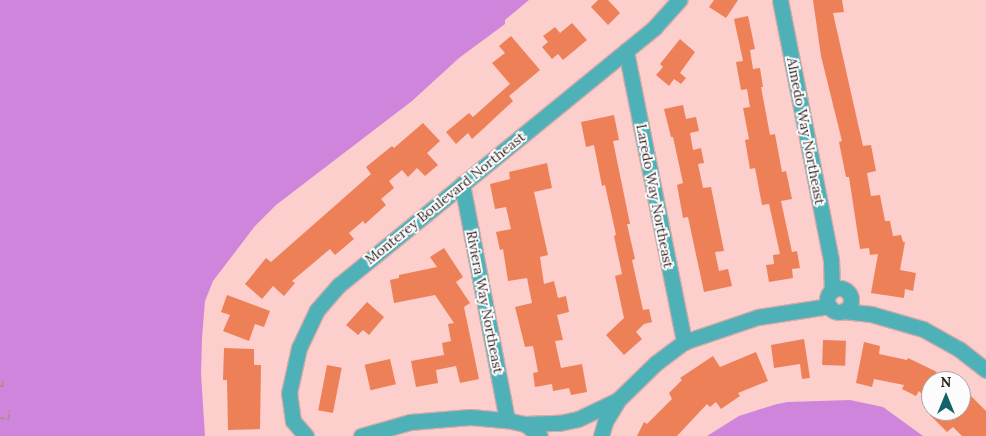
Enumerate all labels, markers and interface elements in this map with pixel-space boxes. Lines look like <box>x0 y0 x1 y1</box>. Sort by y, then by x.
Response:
street label: Almedo Way Northeast <box>783 56 829 206</box>
street label: Laredo Way Northeast <box>633 123 677 269</box>
street label: Monterey Boulevard Northeast <box>362 128 528 268</box>
street label: Riviera Way Northeast <box>463 229 507 375</box>
north arrow <box>921 371 971 421</box>
text: N <box>941 373 951 391</box>

